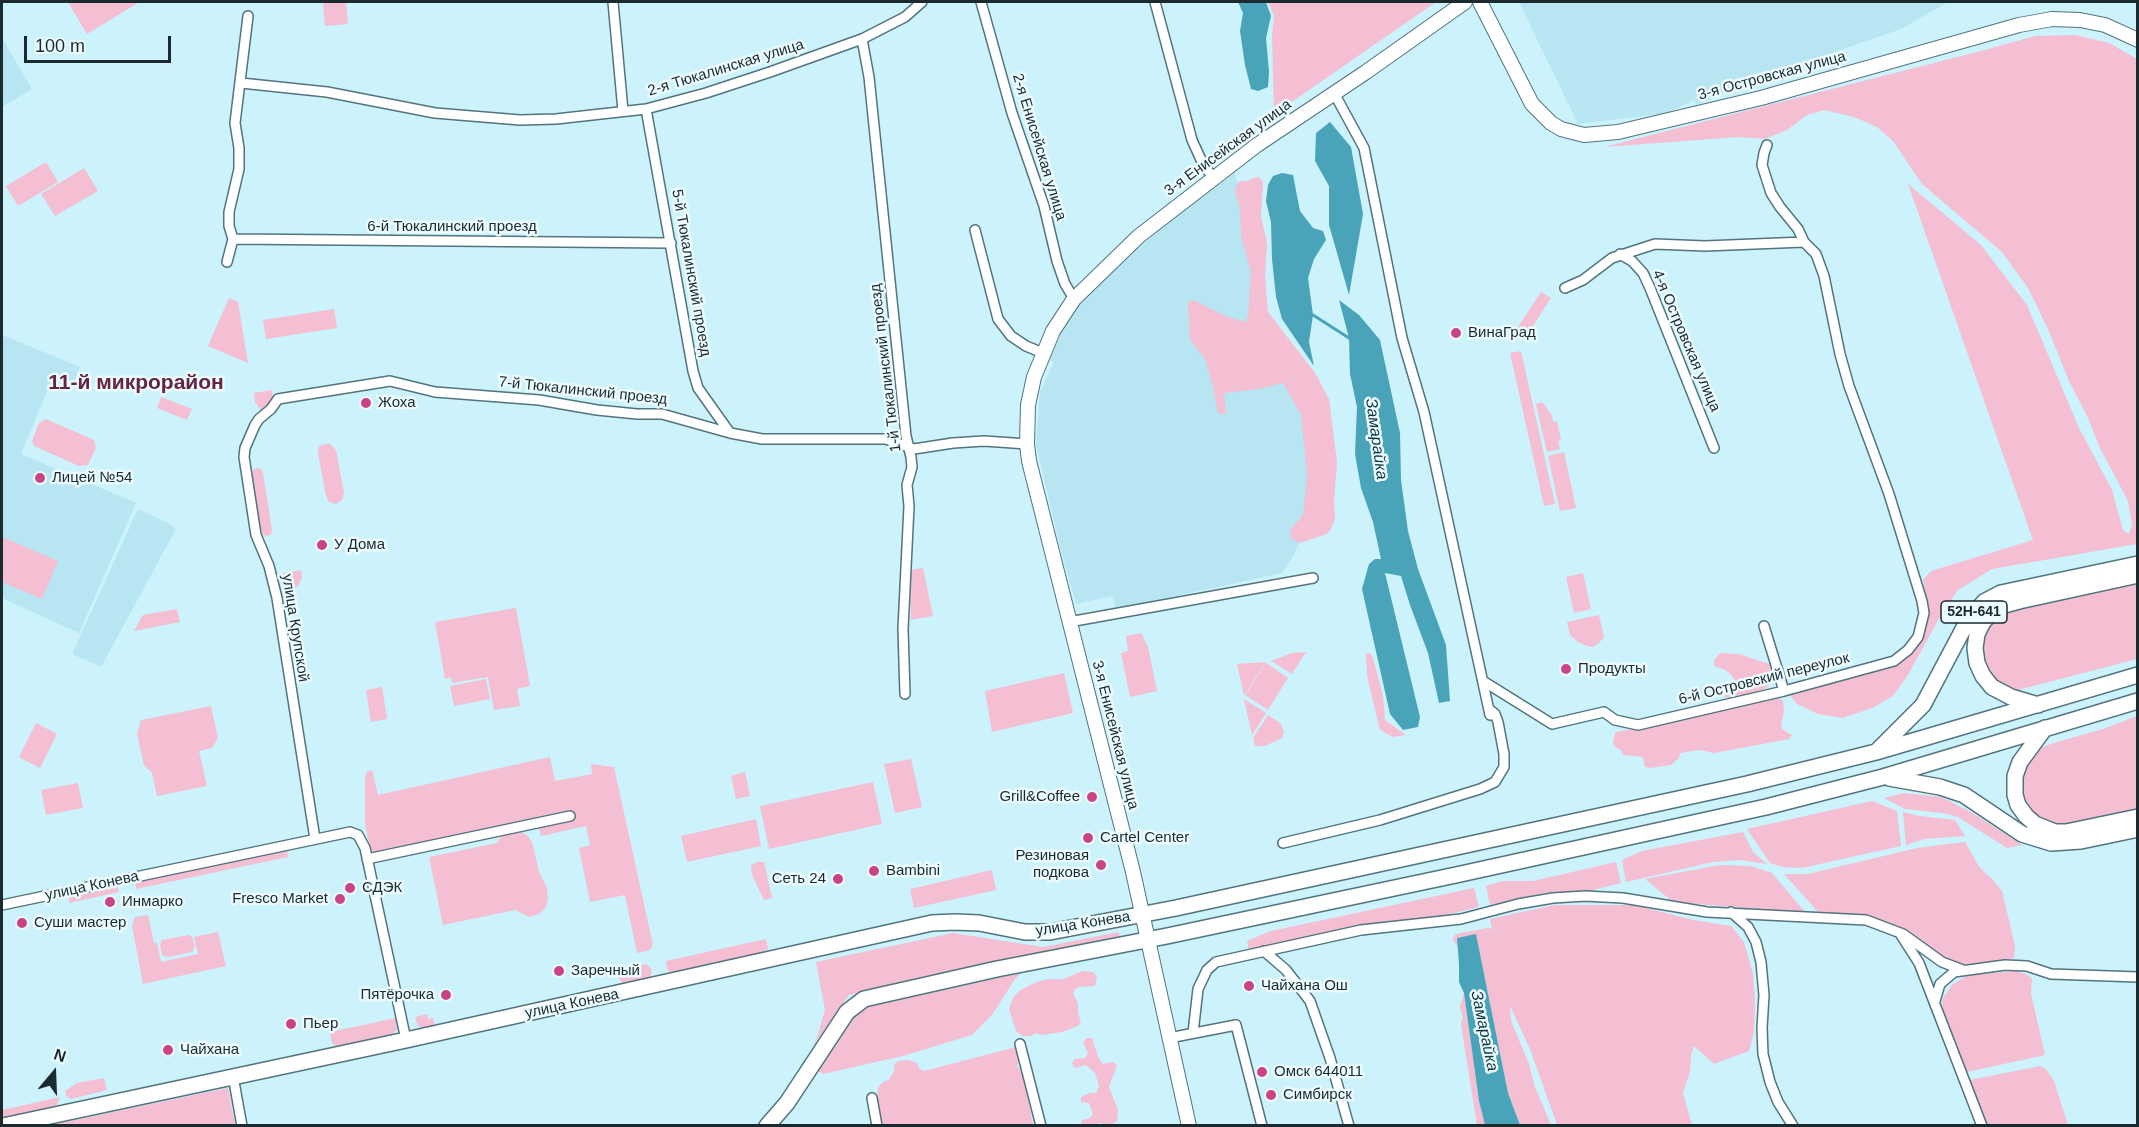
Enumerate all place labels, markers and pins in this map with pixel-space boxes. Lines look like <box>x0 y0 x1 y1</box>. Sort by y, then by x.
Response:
place label: ВинаГрад <box>1468 324 1536 342</box>
marker: ВинаГрад <box>1449 326 1463 340</box>
place label: Жоха <box>378 394 416 412</box>
marker: Жоха <box>359 396 373 410</box>
place label: Лицей №54 <box>52 469 132 487</box>
marker: Лицей №54 <box>33 471 47 485</box>
place label: У Дома <box>334 536 385 554</box>
marker: У Дома <box>315 538 329 552</box>
place label: Продукты <box>1578 660 1646 678</box>
marker: Продукты <box>1559 662 1573 676</box>
place label: Grill&Coffee <box>999 788 1080 806</box>
marker: Grill&Coffee <box>1085 790 1099 804</box>
place label: Cartel Center <box>1100 829 1189 847</box>
marker: Cartel Center <box>1081 831 1095 845</box>
place label: Резиновая подкова <box>1015 847 1089 882</box>
marker: Резиновая подкова <box>1094 858 1108 872</box>
place label: Bambini <box>886 862 940 880</box>
marker: Bambini <box>867 864 881 878</box>
place label: Сеть 24 <box>772 870 826 888</box>
marker: Сеть 24 <box>831 872 845 886</box>
place label: СДЭК <box>362 879 402 897</box>
marker: СДЭК <box>343 881 357 895</box>
place label: Fresco Market <box>232 890 328 908</box>
marker: Fresco Market <box>333 892 347 906</box>
place label: Инмарко <box>122 893 183 911</box>
marker: Инмарко <box>103 895 117 909</box>
place label: Суши мастер <box>34 914 126 932</box>
marker: Суши мастер <box>15 916 29 930</box>
place label: Заречный <box>571 962 640 980</box>
marker: Заречный <box>552 964 566 978</box>
place label: Чайхана Ош <box>1261 977 1348 995</box>
marker: Чайхана Ош <box>1242 979 1256 993</box>
place label: Пятёрочка <box>360 986 434 1004</box>
marker: Пятёрочка <box>439 988 453 1002</box>
place label: Пьер <box>303 1015 338 1033</box>
marker: Пьер <box>284 1017 298 1031</box>
place label: Чайхана <box>180 1041 239 1059</box>
marker: Чайхана <box>161 1043 175 1057</box>
place label: Омск 644011 <box>1274 1063 1363 1081</box>
marker: Омск 644011 <box>1255 1065 1269 1079</box>
place label: Симбирск <box>1283 1086 1352 1104</box>
marker: Симбирск <box>1264 1088 1278 1102</box>

